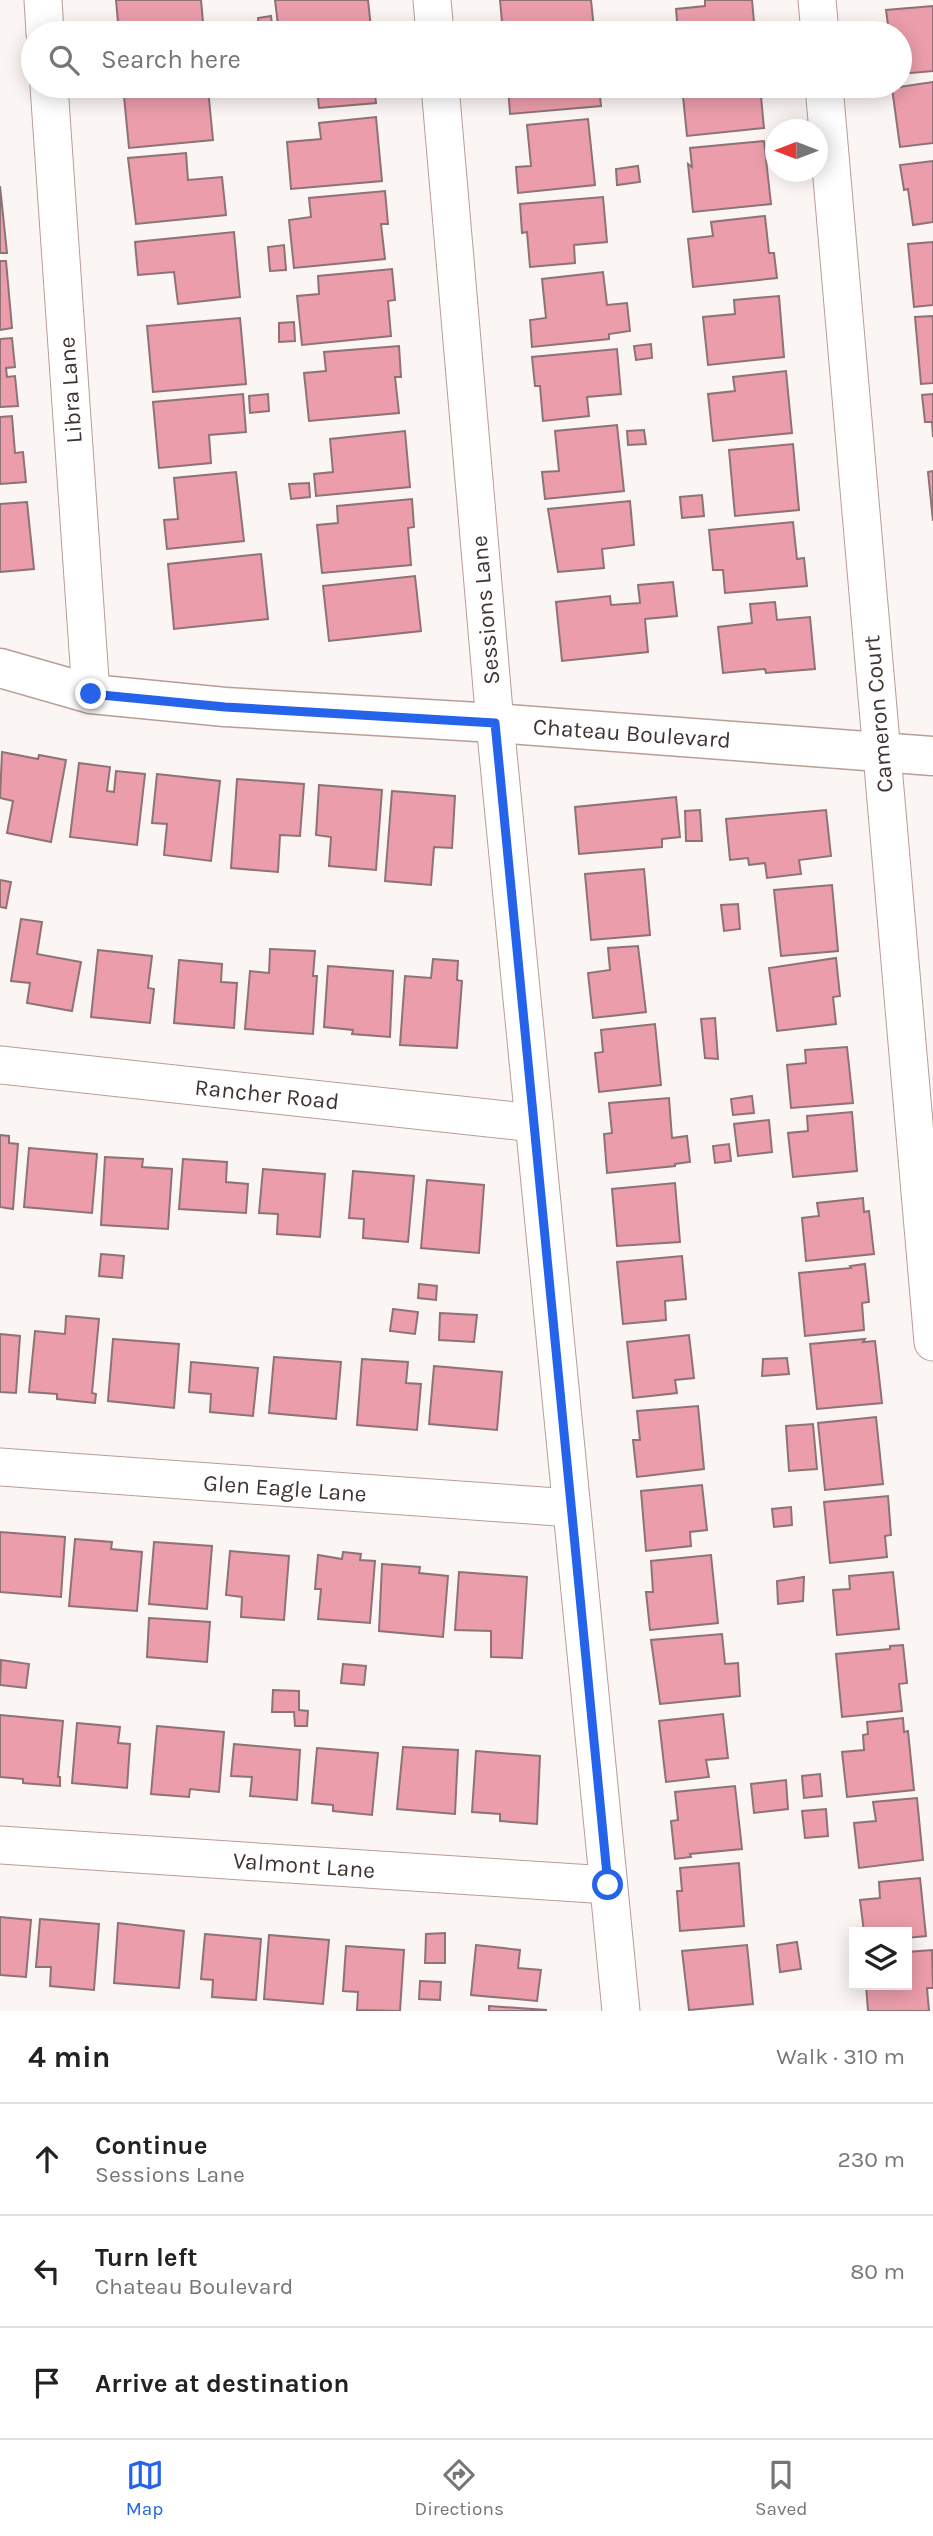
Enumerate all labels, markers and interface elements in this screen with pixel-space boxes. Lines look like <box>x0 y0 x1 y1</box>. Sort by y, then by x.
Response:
search box <box>21 21 912 98</box>
icon: search <box>45 41 83 79</box>
text: Search here <box>101 44 241 75</box>
north arrow <box>765 119 828 182</box>
street label: Libra Lane <box>53 336 88 444</box>
street label: Sessions Lane <box>466 534 505 686</box>
street label: Cameron Court <box>858 634 899 794</box>
route end <box>75 678 106 709</box>
street label: Chateau Boulevard <box>532 713 732 754</box>
street label: Rancher Road <box>193 1073 340 1115</box>
street label: Glen Eagle Lane <box>202 1469 368 1508</box>
street label: Valmont Lane <box>232 1847 376 1884</box>
route start <box>592 1869 623 1900</box>
map controls <box>849 1927 912 1990</box>
button: layers <box>849 1927 912 1990</box>
text: 4 min <box>28 2039 110 2075</box>
text: Walk · 310 m <box>776 2043 905 2070</box>
text: Continue <box>95 2130 207 2161</box>
icon: ahead <box>28 2140 66 2178</box>
text: 230 m <box>837 2146 905 2173</box>
text: Sessions Lane <box>95 2161 245 2188</box>
text: Turn left <box>95 2242 197 2273</box>
icon: left <box>28 2252 66 2290</box>
text: 80 m <box>850 2258 905 2285</box>
text: Chateau Boulevard <box>95 2273 293 2300</box>
icon: arrive <box>28 2364 66 2402</box>
text: Arrive at destination <box>95 2368 349 2399</box>
tab: Map <box>126 2456 164 2520</box>
tab: Directions <box>415 2456 504 2520</box>
tab: Saved <box>755 2456 807 2520</box>

